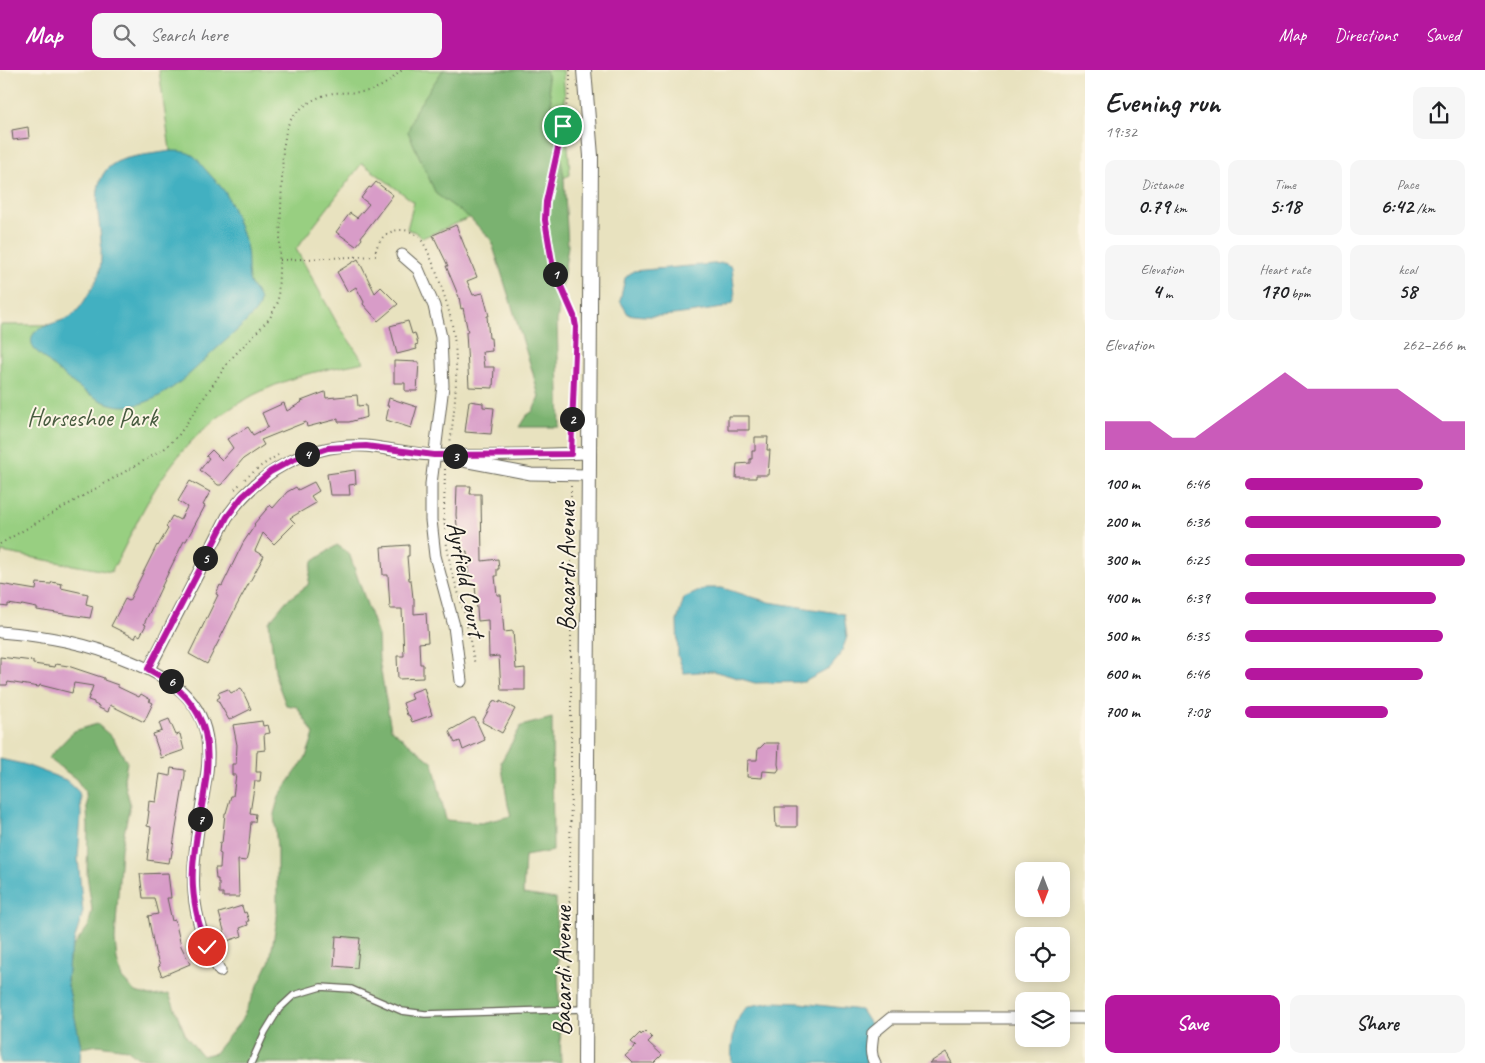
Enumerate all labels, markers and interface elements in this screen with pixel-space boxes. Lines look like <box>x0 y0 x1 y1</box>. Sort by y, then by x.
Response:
search box <box>92 13 442 58</box>
text: Map <box>25 20 62 50</box>
icon: search <box>110 21 138 49</box>
text: Search here <box>150 23 228 47</box>
text: Map <box>1279 24 1306 46</box>
text: Directions <box>1334 24 1397 46</box>
text: Saved <box>1425 24 1460 46</box>
text: Evening run <box>1105 85 1220 120</box>
button: share <box>1413 87 1465 139</box>
pin <box>542 105 584 147</box>
icon: arrive <box>549 112 577 140</box>
text: 19:32 <box>1105 122 1137 142</box>
text: Distance <box>1141 176 1183 193</box>
text: Time <box>1274 176 1296 193</box>
text: Pace <box>1397 176 1418 193</box>
text: 0.79 <box>1138 193 1170 219</box>
text: 5:18 <box>1269 193 1301 219</box>
text: 6:42 <box>1380 193 1413 219</box>
text: km <box>1170 200 1187 217</box>
text: /km <box>1413 200 1435 217</box>
text: Elevation <box>1141 261 1184 278</box>
text: Heart rate <box>1259 261 1311 278</box>
text: kcal <box>1398 261 1417 278</box>
pin: 1 <box>542 262 568 286</box>
text: 1 <box>552 266 559 283</box>
text: 4 <box>1152 278 1161 304</box>
text: 170 <box>1260 278 1288 304</box>
text: 58 <box>1398 278 1417 304</box>
text: m <box>1161 285 1173 302</box>
text: bpm <box>1288 285 1310 302</box>
text: Elevation <box>1105 335 1154 355</box>
text: 262–266 m <box>1402 335 1465 355</box>
park label: Horseshoe Park <box>27 402 159 434</box>
pin: 2 <box>560 406 584 432</box>
text: 2 <box>569 411 576 428</box>
pin: 4 <box>294 442 320 466</box>
pin: 3 <box>442 444 468 468</box>
text: 4 <box>304 446 311 463</box>
text: 3 <box>452 448 459 465</box>
text: 100 m <box>1105 474 1140 494</box>
text: 6:46 <box>1185 474 1210 494</box>
street label: Bacardi Avenue <box>551 499 583 631</box>
text: 200 m <box>1105 512 1140 532</box>
text: 6:36 <box>1185 512 1210 532</box>
street label: Ayrfield Court <box>439 519 494 643</box>
pin: 5 <box>192 546 218 570</box>
text: 5 <box>202 550 209 567</box>
text: 300 m <box>1105 550 1140 570</box>
text: 6:25 <box>1185 550 1210 570</box>
text: 400 m <box>1105 588 1140 608</box>
text: 6:39 <box>1185 588 1210 608</box>
text: 500 m <box>1105 626 1139 646</box>
text: 6:35 <box>1185 626 1210 646</box>
text: 600 m <box>1105 664 1140 684</box>
text: 6:46 <box>1185 664 1210 684</box>
pin: 6 <box>158 668 184 694</box>
text: 6 <box>168 673 175 690</box>
text: 700 m <box>1105 702 1140 722</box>
text: 7:08 <box>1185 702 1210 722</box>
pin: 7 <box>188 806 212 832</box>
text: 7 <box>197 811 204 828</box>
north arrow <box>1015 862 1070 918</box>
map controls <box>1015 862 1070 1047</box>
street label: Bacardi Avenue <box>547 904 579 1036</box>
pin <box>186 926 228 968</box>
button: locate <box>1015 927 1070 982</box>
icon: check <box>193 933 221 961</box>
button: layers <box>1015 992 1070 1047</box>
button: Save <box>1105 995 1280 1053</box>
button: Share <box>1290 995 1465 1053</box>

